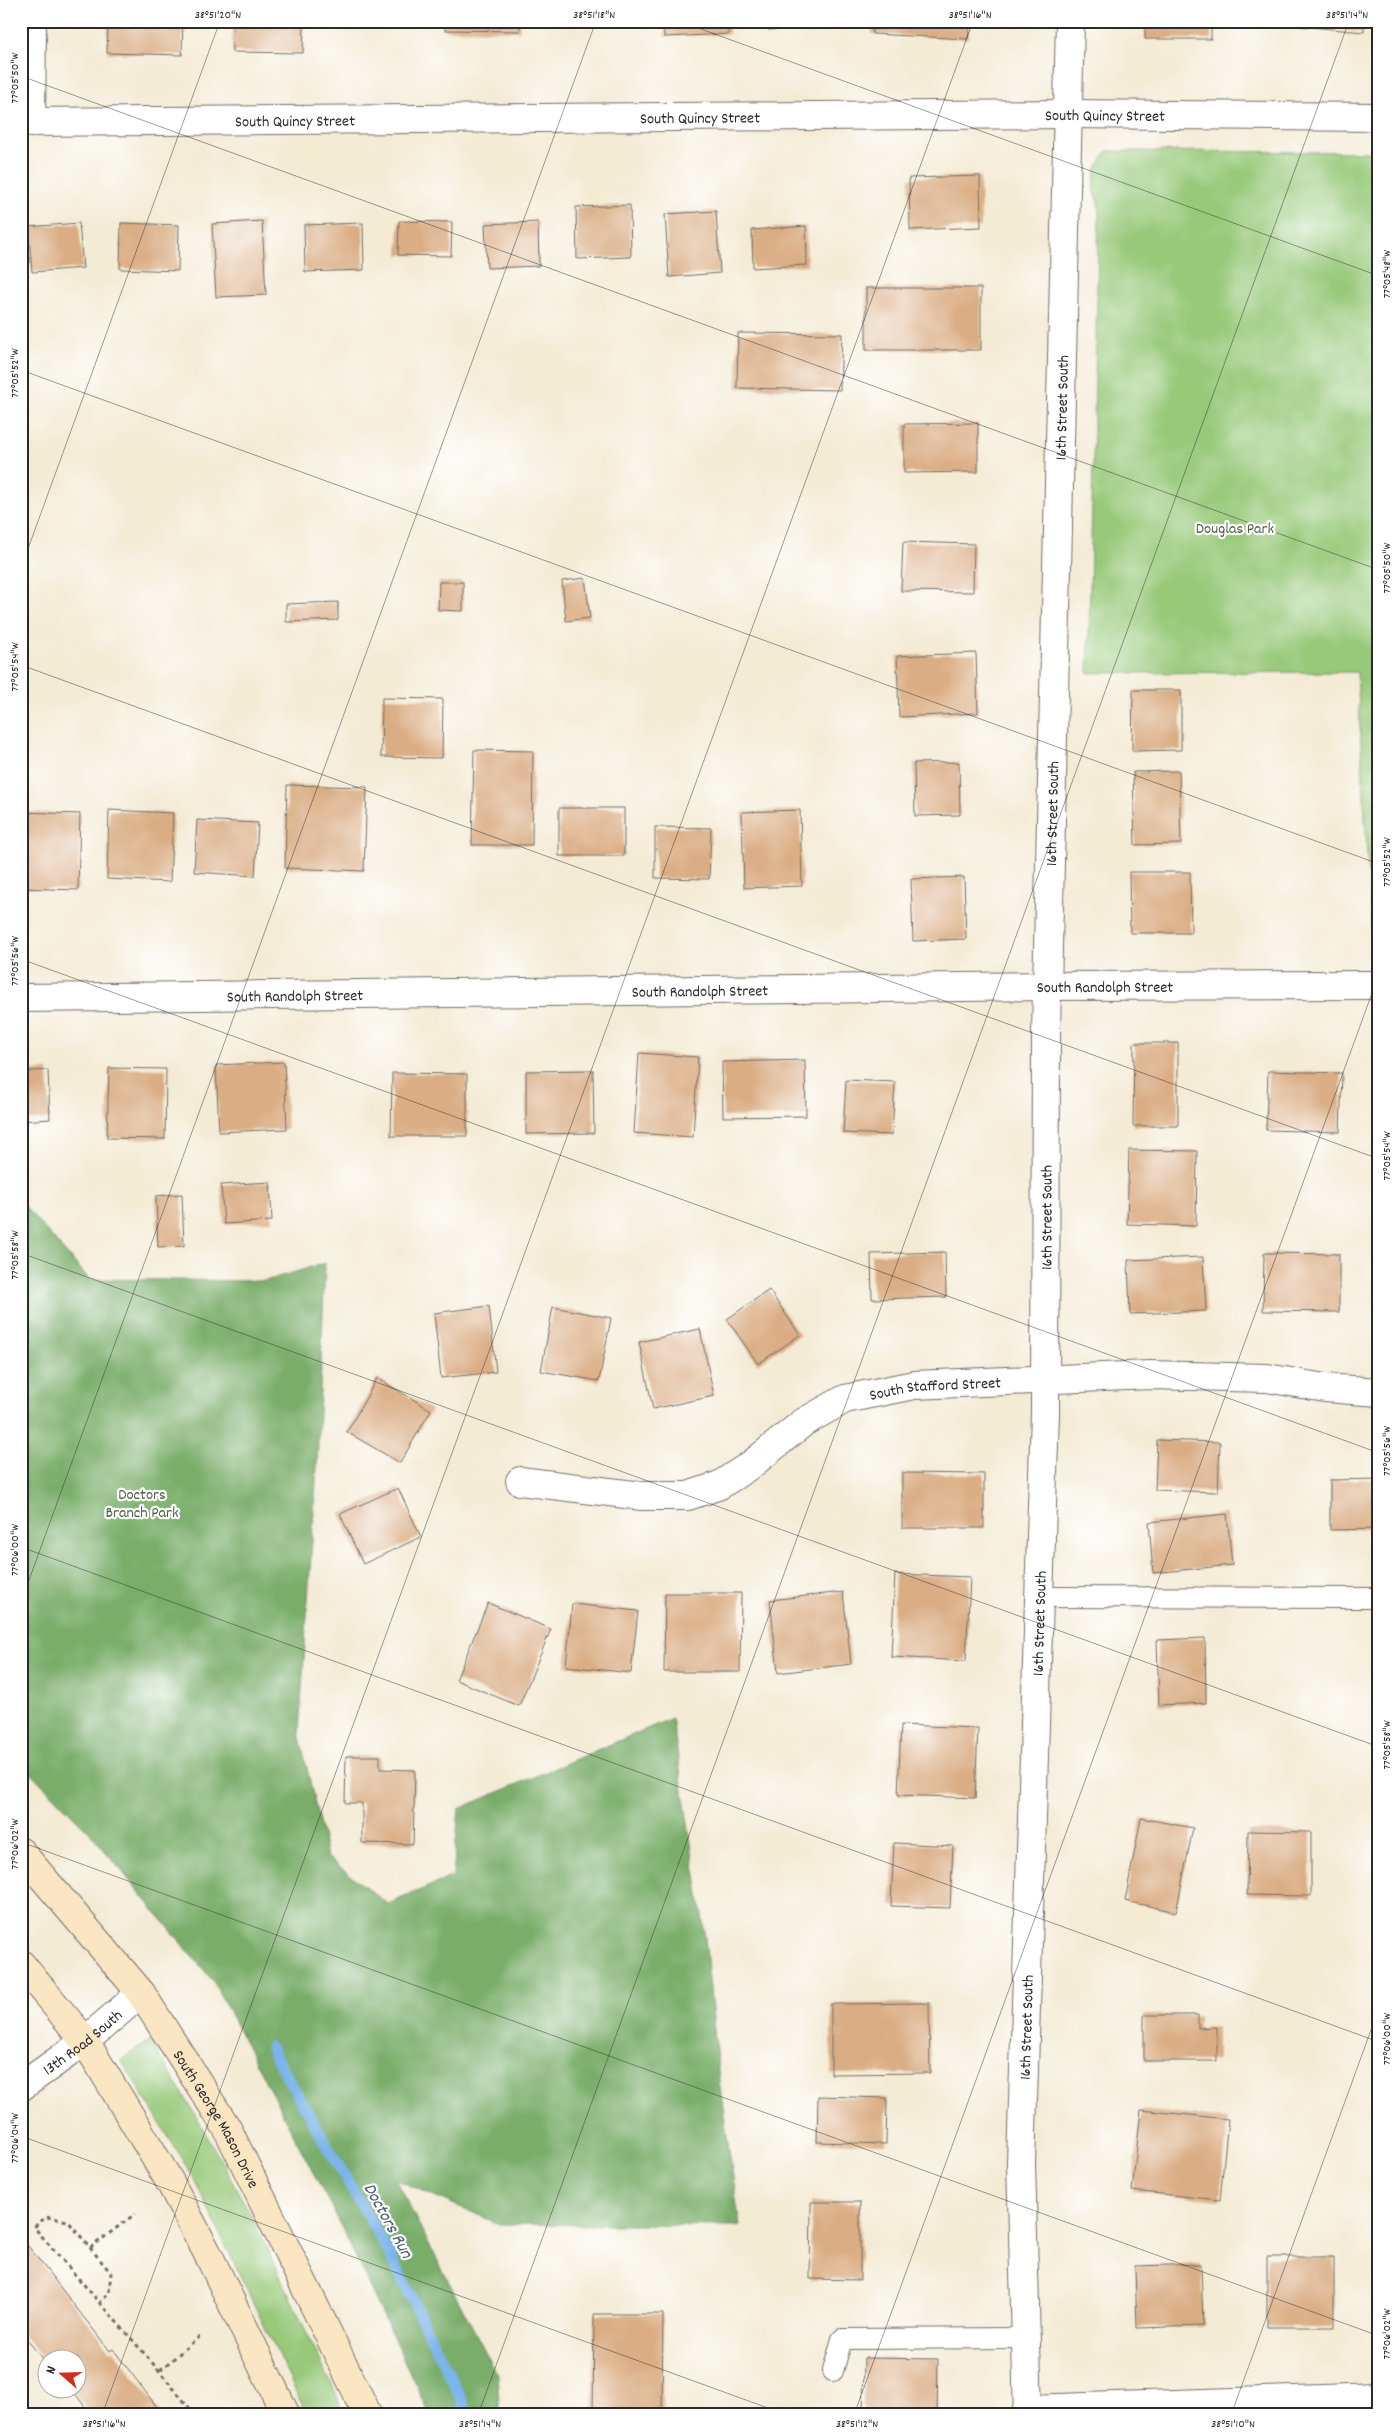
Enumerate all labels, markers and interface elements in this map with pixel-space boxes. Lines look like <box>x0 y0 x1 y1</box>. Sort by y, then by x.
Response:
text: 38°51'20"N <box>195 7 241 24</box>
text: 38°51'18"N <box>573 7 615 24</box>
text: 38°51'16"N <box>948 7 992 24</box>
text: 38°51'14"N <box>1326 7 1368 24</box>
text: 77°05'50"W <box>7 53 24 103</box>
street label: South Quincy Street <box>1045 105 1165 129</box>
street label: South Quincy Street <box>640 107 760 131</box>
street label: South Quincy Street <box>235 110 355 134</box>
text: 77°05'48"W <box>1379 250 1396 298</box>
text: 77°05'52"W <box>7 348 24 398</box>
street label: 16th Street South <box>1051 355 1076 461</box>
park label: Douglas Park <box>1196 518 1274 541</box>
text: 77°05'50"W <box>1379 543 1396 593</box>
text: 77°05'54"W <box>7 642 24 692</box>
street label: 16th Street South <box>1041 761 1066 866</box>
text: 77°05'52"W <box>1379 837 1396 887</box>
text: 77°05'56"W <box>7 936 24 986</box>
street label: South Randolph Street <box>1037 977 1173 1000</box>
street label: South Randolph Street <box>632 980 768 1005</box>
street label: South Randolph Street <box>227 985 363 1010</box>
text: 77°05'54"W <box>1379 1131 1396 1181</box>
street label: 16th Street South <box>1036 1165 1060 1270</box>
text: 77°05'58"W <box>7 1230 24 1280</box>
street label: South Stafford Street <box>868 1372 1002 1408</box>
text: 77°05'56"W <box>1379 1426 1396 1476</box>
park label: Doctors Branch Park <box>105 1484 179 1525</box>
text: 77°06'00"W <box>7 1524 24 1576</box>
street label: 16th Street South <box>1028 1571 1054 1676</box>
text: 77°05'58"W <box>1379 1720 1396 1770</box>
text: 77°06'02"W <box>7 1819 24 1869</box>
street label: 16th Street South <box>1015 1974 1041 2080</box>
street label: 13th Road South <box>39 2005 128 2082</box>
text: 77°06'00"W <box>1379 2013 1396 2065</box>
street label: South George Mason Drive <box>166 2046 264 2193</box>
text: 77°06'04"W <box>7 2113 24 2163</box>
water label: Doctors Run <box>356 2179 418 2264</box>
text: 77°06'02"W <box>1379 2309 1396 2359</box>
north arrow <box>38 2348 88 2398</box>
text: N <box>41 2363 62 2377</box>
text: 38°51'16"N <box>82 2416 126 2433</box>
text: 38°51'14"N <box>459 2416 501 2433</box>
text: 38°51'12"N <box>836 2416 878 2433</box>
text: 38°51'10"N <box>1211 2416 1255 2433</box>

